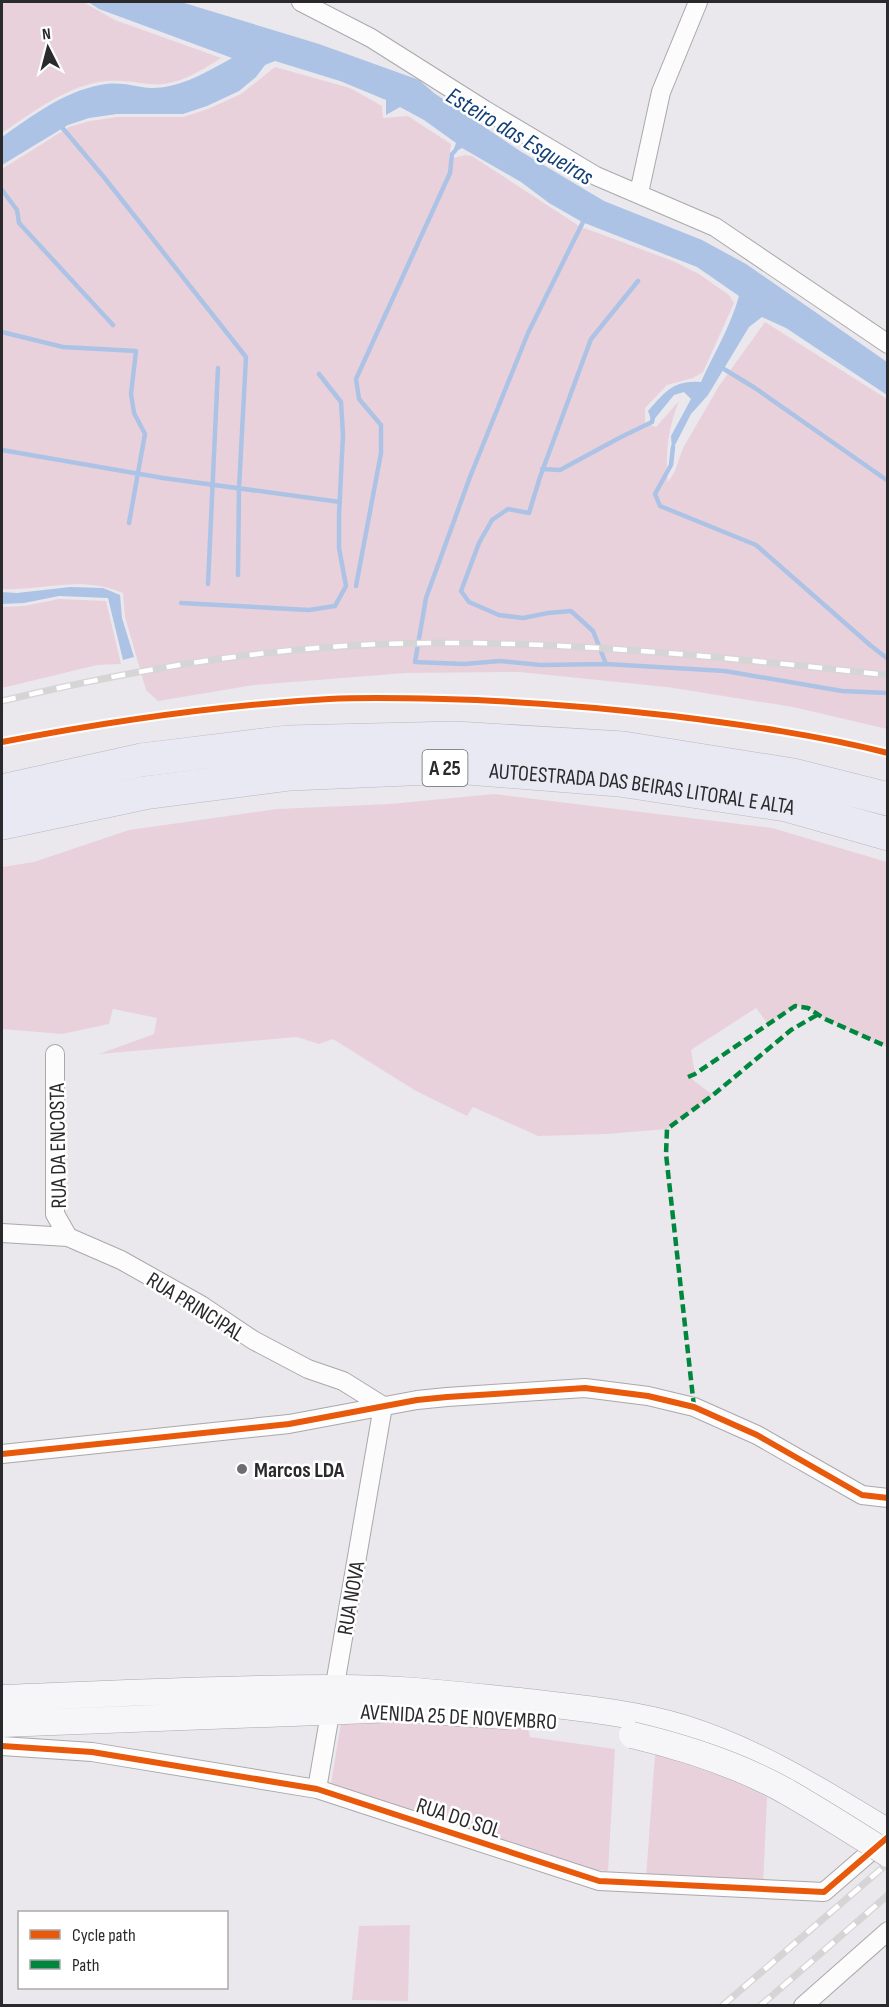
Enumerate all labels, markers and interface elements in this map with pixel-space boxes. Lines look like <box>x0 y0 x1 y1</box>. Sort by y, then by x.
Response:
north arrow <box>18 18 78 78</box>
text: N <box>41 25 52 44</box>
water label: Esteiro das Esgueiras <box>441 81 599 192</box>
road number: A 25 <box>422 750 468 786</box>
street label: AUTOESTRADA DAS BEIRAS LITORAL E ALTA <box>487 758 798 822</box>
street label: RUA DA ENCOSTA <box>44 1082 73 1209</box>
street label: RUA PRINCIPAL <box>141 1267 249 1348</box>
place label: Marcos LDA <box>254 1457 345 1484</box>
marker: Marcos LDA <box>235 1462 249 1476</box>
street label: RUA NOVA <box>332 1559 371 1637</box>
street label: AVENIDA 25 DE NOVEMBRO <box>359 1699 558 1736</box>
street label: RUA DO SOL <box>413 1792 504 1845</box>
legend <box>18 1911 228 1989</box>
text: Cycle path <box>72 1925 136 1946</box>
text: Path <box>72 1955 100 1976</box>

